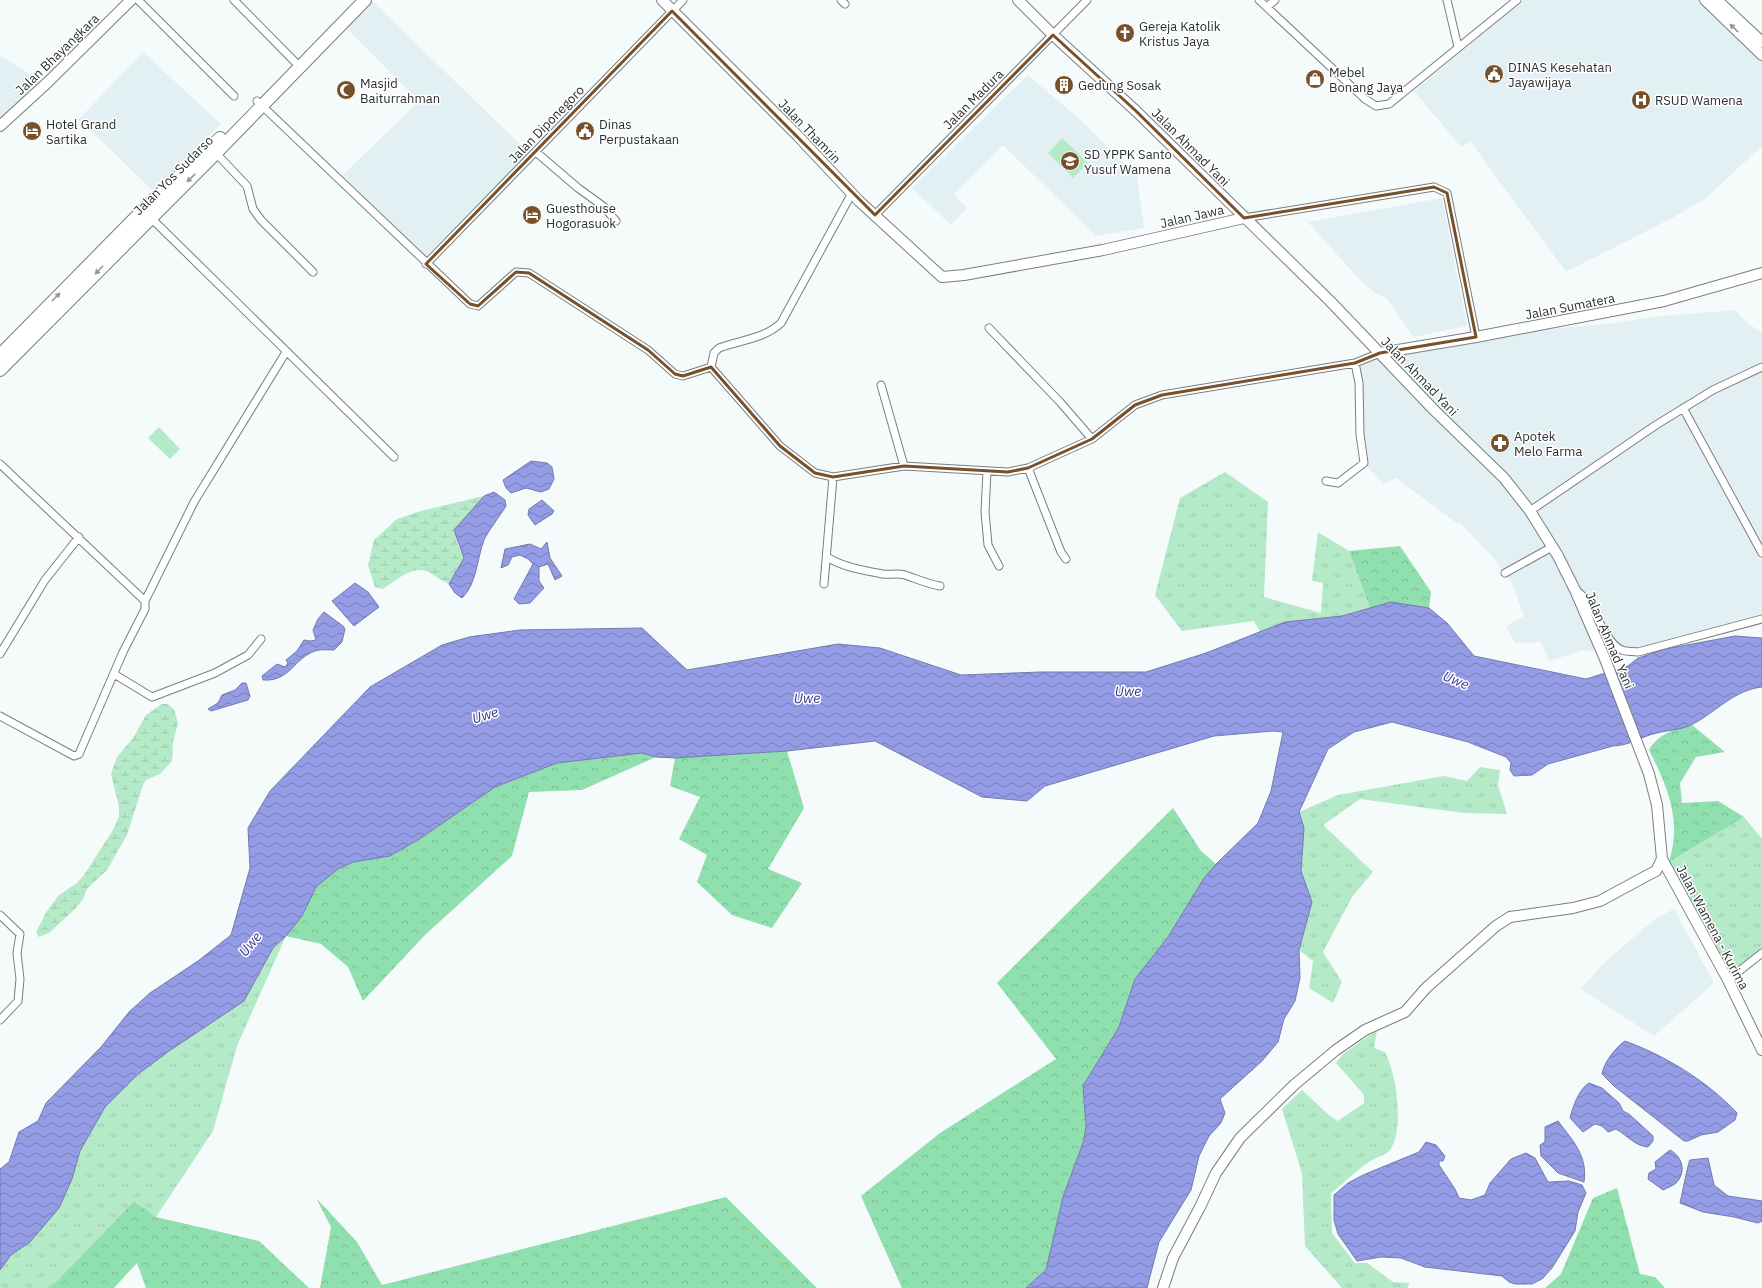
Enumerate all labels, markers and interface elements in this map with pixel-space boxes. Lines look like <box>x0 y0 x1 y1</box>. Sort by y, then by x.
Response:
street label: Jalan Bhayangkara <box>12 10 103 99</box>
place label: Gereja Katolik Kristus Jaya <box>1139 18 1221 50</box>
church icon: Gereja Katolik Kristus Jaya <box>1114 22 1136 44</box>
one-way arrow <box>1729 23 1739 33</box>
place label: DINAS Kesehatan Jayawijaya <box>1508 59 1612 91</box>
public building icon: DINAS Kesehatan Jayawijaya <box>1483 63 1505 85</box>
place label: Mebel Bonang Jaya <box>1329 64 1403 96</box>
street label: Jalan Madura <box>940 66 1007 133</box>
shop icon: Mebel Bonang Jaya <box>1304 68 1326 90</box>
building icon: Gedung Sosak <box>1053 74 1075 96</box>
place label: Masjid Baiturrahman <box>360 75 440 107</box>
place label: Gedung Sosak <box>1078 77 1162 94</box>
mosque icon: Masjid Baiturrahman <box>335 79 357 101</box>
street label: Jalan Diponegoro <box>505 82 588 167</box>
hospital icon: RSUD Wamena <box>1630 89 1652 111</box>
place label: RSUD Wamena <box>1655 92 1743 109</box>
street label: Jalan Thamrin <box>775 96 845 167</box>
street label: Jalan Ahmad Yani <box>1148 105 1233 190</box>
place label: Hotel Grand Sartika <box>46 116 116 148</box>
place label: Dinas Perpustakaan <box>599 116 679 148</box>
hotel icon: Hotel Grand Sartika <box>21 120 43 142</box>
public building icon: Dinas Perpustakaan <box>574 120 596 142</box>
street label: Jalan Yos Sudarso <box>130 132 217 219</box>
place label: SD YPPK Santo Yusuf Wamena <box>1084 146 1172 178</box>
school or university icon: SD YPPK Santo Yusuf Wamena <box>1059 150 1081 172</box>
one-way arrow <box>186 173 196 183</box>
place label: Guesthouse Hogorasuok <box>546 200 616 232</box>
street label: Jalan Jawa <box>1159 201 1226 232</box>
hotel icon: Guesthouse Hogorasuok <box>521 204 543 226</box>
one-way arrow <box>95 265 104 275</box>
street label: Jalan Sumatera <box>1524 289 1616 324</box>
one-way arrow <box>51 292 61 302</box>
street label: Jalan Ahmad Yani <box>1377 333 1462 420</box>
place label: Apotek Melo Farma <box>1514 428 1582 460</box>
pharmacy icon: Apotek Melo Farma <box>1489 432 1511 454</box>
street label: Jalan Ahmad Yani <box>1581 589 1638 691</box>
water label: Uwe <box>1440 667 1472 693</box>
water label: Uwe <box>1115 682 1141 700</box>
water label: Uwe <box>794 689 820 707</box>
water label: Uwe <box>470 703 500 727</box>
street label: Jalan Wamena - Kurima <box>1672 862 1753 993</box>
water label: Uwe <box>235 928 265 960</box>

